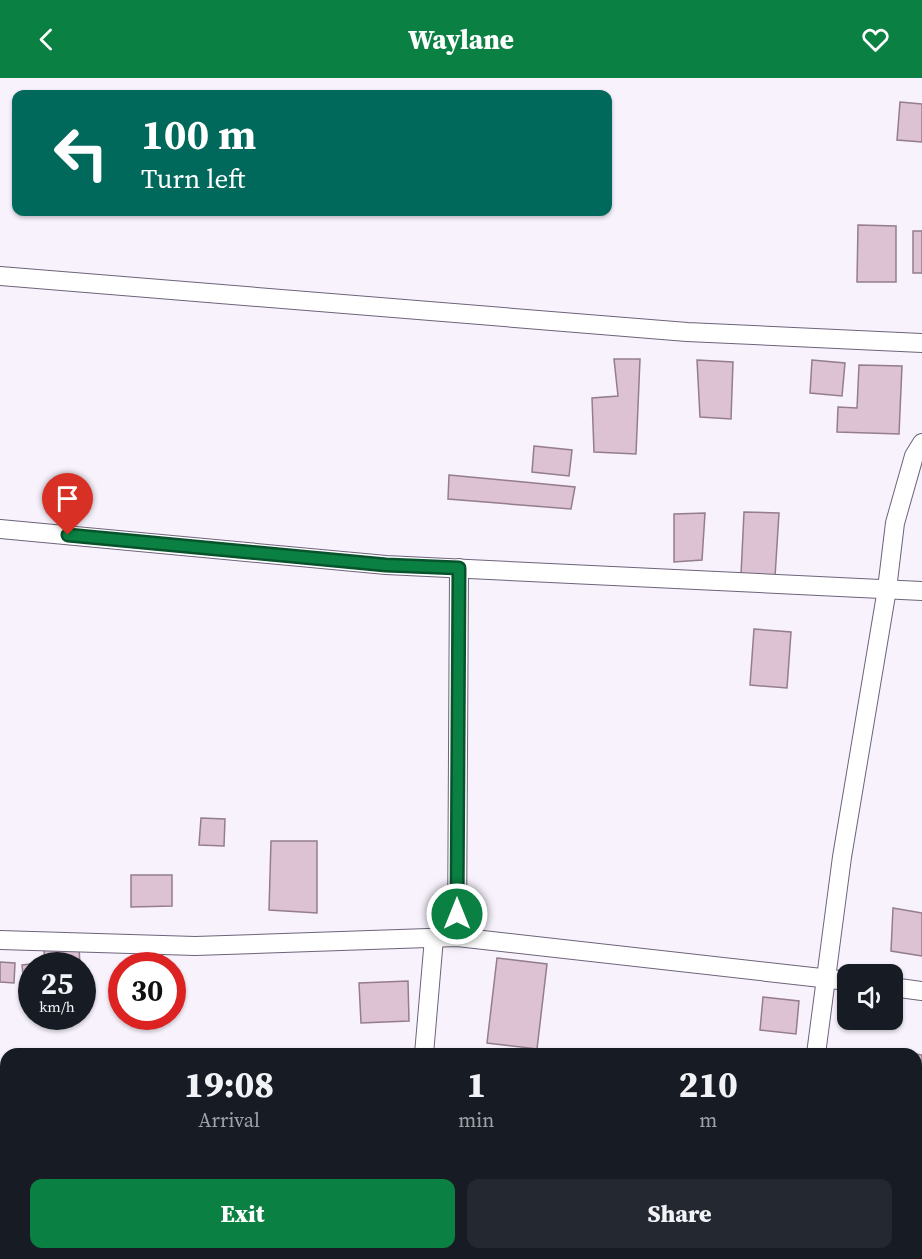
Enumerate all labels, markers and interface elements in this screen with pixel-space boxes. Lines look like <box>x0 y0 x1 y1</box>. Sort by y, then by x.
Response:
text: Waylane <box>408 21 514 58</box>
icon: back <box>30 23 63 56</box>
icon: heart <box>859 23 892 56</box>
text: 100 m <box>141 105 256 163</box>
icon: left <box>42 114 120 192</box>
text: Turn left <box>141 160 245 197</box>
pin <box>42 473 93 535</box>
icon: arrive <box>51 482 84 515</box>
position arrow <box>425 882 489 946</box>
speed limit sign: 30 <box>108 952 186 1030</box>
text: 25 <box>41 963 73 1004</box>
map controls <box>837 964 903 1030</box>
button: sound <box>837 964 903 1030</box>
text: km/h <box>39 996 75 1017</box>
text: 19:08 <box>184 1060 274 1109</box>
text: 1 <box>466 1060 486 1109</box>
text: 210 <box>678 1060 738 1109</box>
text: Arrival <box>198 1106 260 1134</box>
text: min <box>458 1106 494 1134</box>
text: m <box>699 1106 717 1134</box>
button: Exit <box>30 1179 455 1248</box>
button: Share <box>467 1179 892 1248</box>

